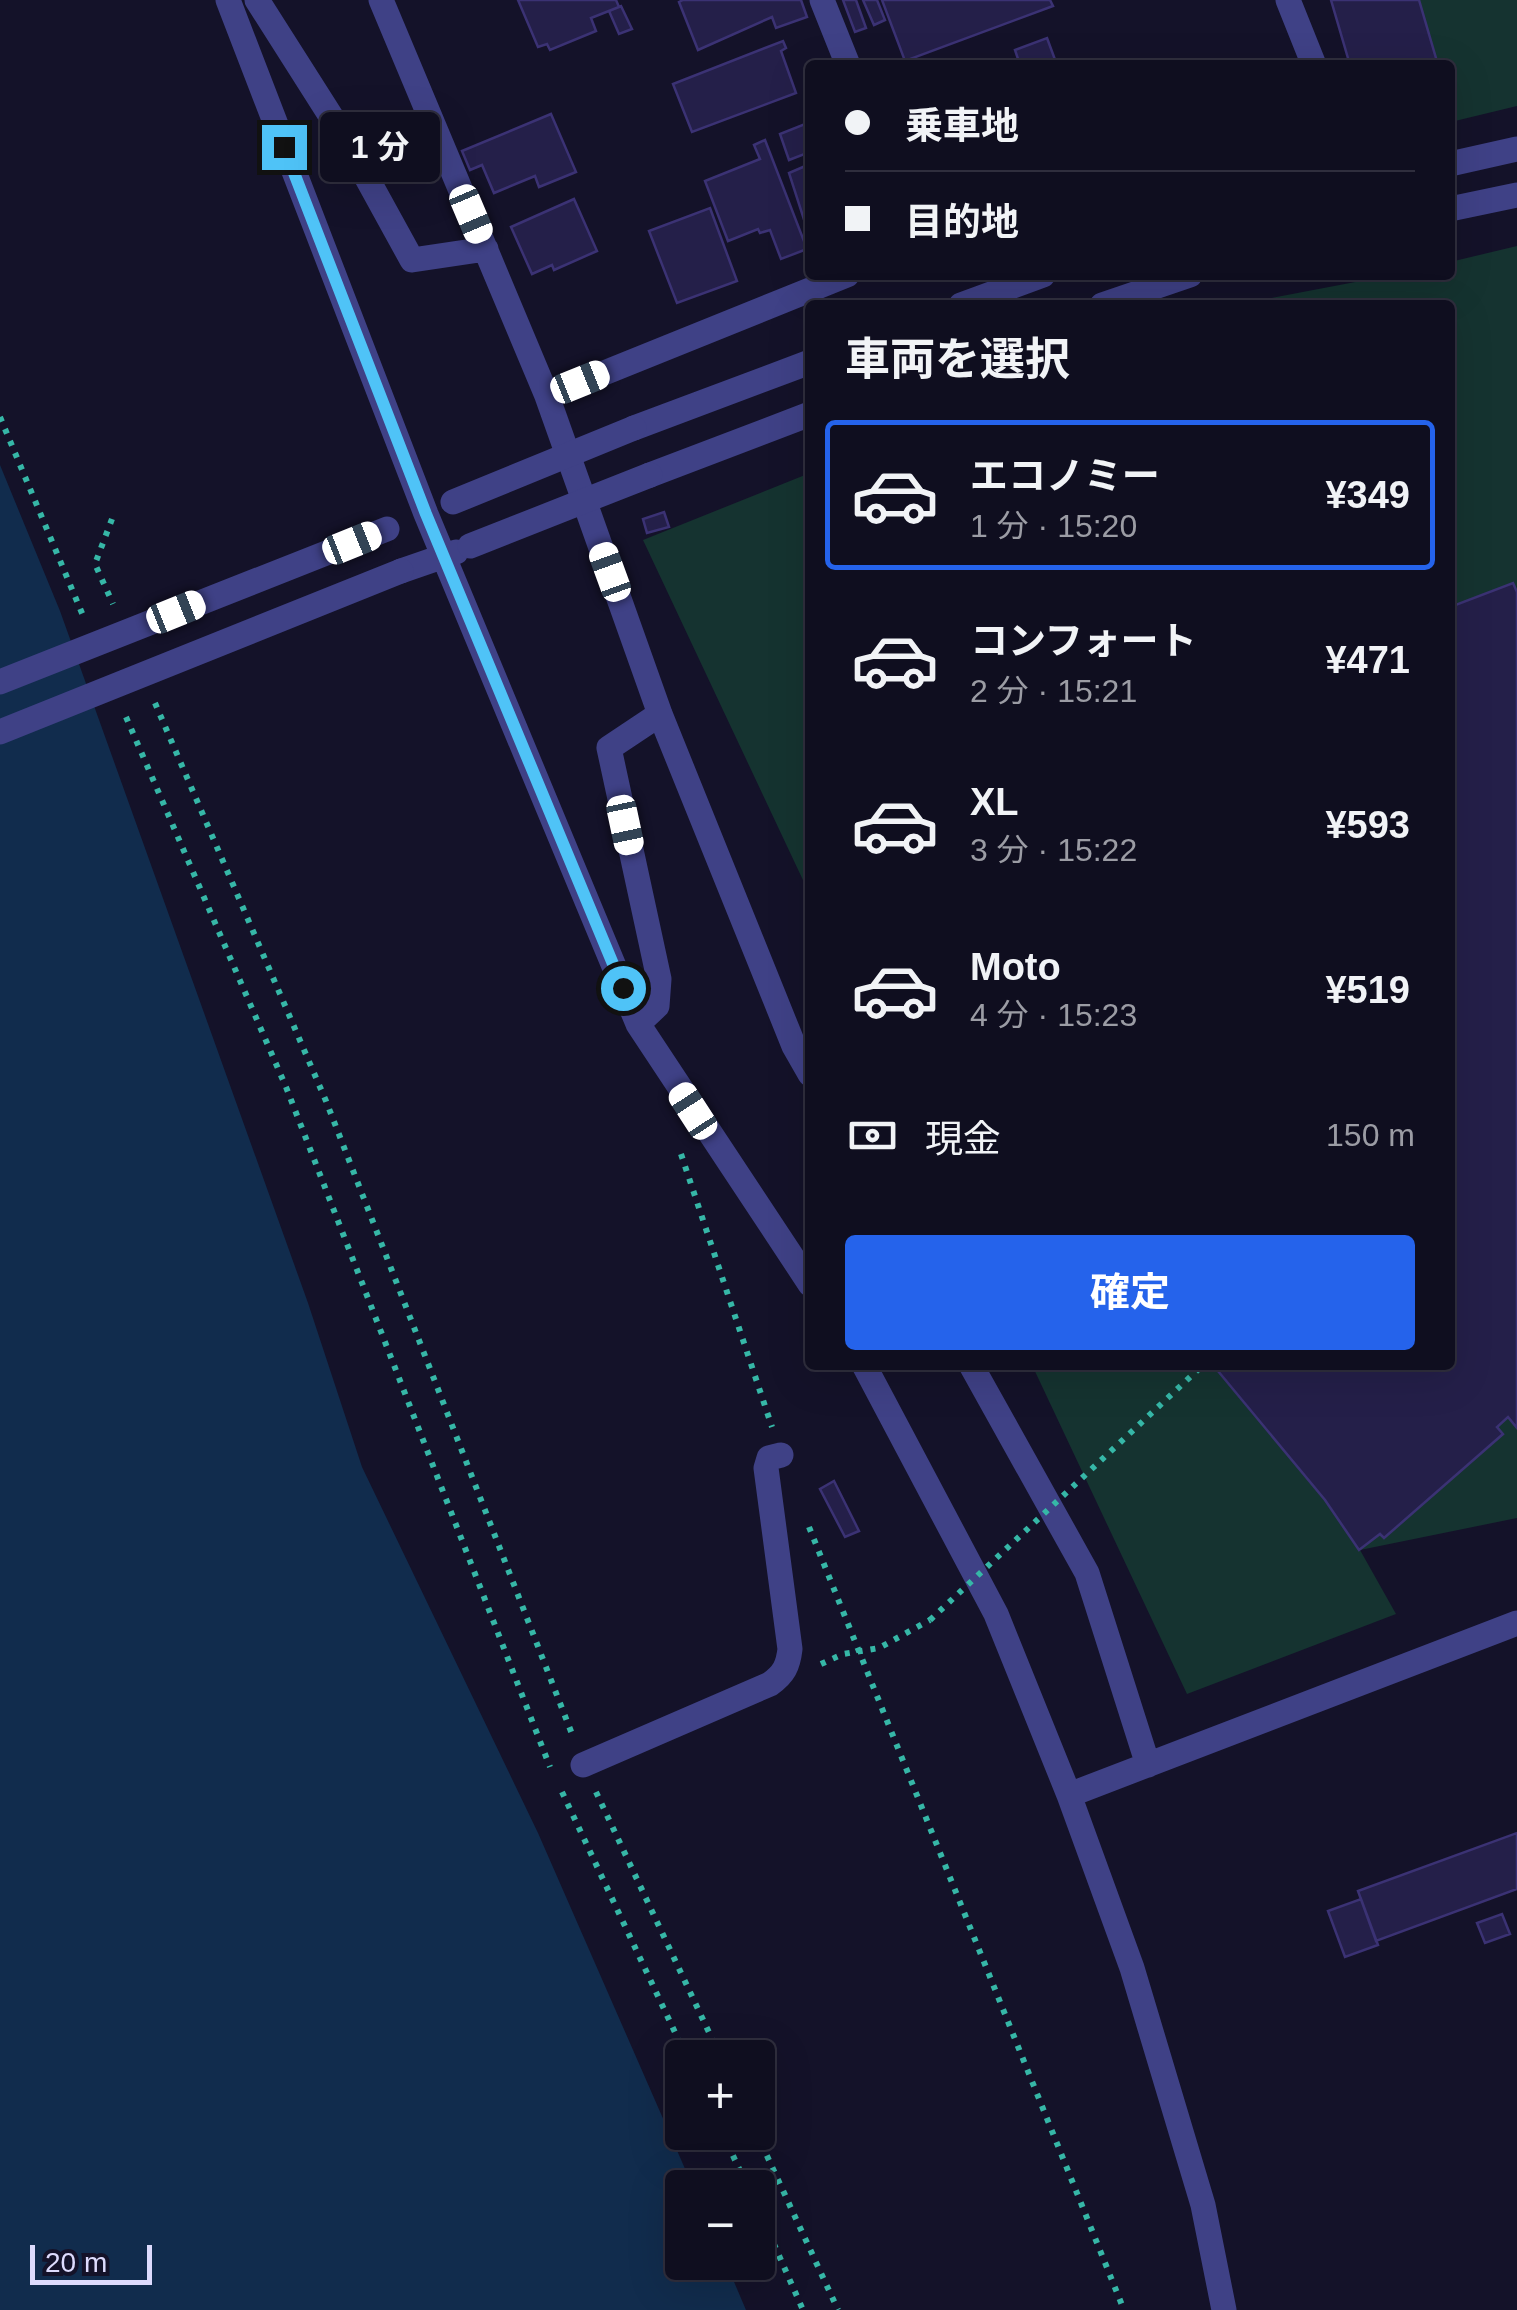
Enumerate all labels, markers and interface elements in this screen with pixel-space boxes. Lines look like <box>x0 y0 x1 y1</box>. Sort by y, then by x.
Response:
text: 乗車地 <box>905 105 1019 147</box>
callout: 1 分 <box>319 112 439 182</box>
route end <box>262 125 307 170</box>
text: 1 分 <box>351 129 409 165</box>
car <box>445 181 497 247</box>
text: 目的地 <box>905 201 1019 243</box>
text: 車両を選択 <box>845 334 1070 385</box>
car <box>547 357 613 407</box>
icon: car <box>850 450 940 540</box>
text: エコノミー <box>970 455 1160 497</box>
text: ¥349 <box>1325 474 1410 516</box>
text: 1 分 · 15:20 <box>970 508 1137 544</box>
car <box>319 518 385 568</box>
car <box>586 539 634 605</box>
car <box>143 587 209 637</box>
icon: car <box>850 615 940 705</box>
text: コンフォート <box>970 620 1197 662</box>
text: ¥471 <box>1325 639 1410 681</box>
text: 2 分 · 15:21 <box>970 673 1137 709</box>
icon: car <box>850 780 940 870</box>
text: XL <box>970 781 1019 823</box>
car <box>604 793 646 857</box>
text: ¥593 <box>1325 804 1410 846</box>
text: 3 分 · 15:22 <box>970 832 1137 868</box>
icon: car <box>850 945 940 1035</box>
text: Moto <box>970 946 1061 988</box>
route start <box>601 966 646 1011</box>
text: ¥519 <box>1325 969 1410 1011</box>
text: 4 分 · 15:23 <box>970 997 1137 1033</box>
car <box>664 1078 722 1144</box>
icon: cash <box>845 1108 900 1163</box>
text: 150 m <box>1326 1117 1415 1153</box>
text: 現金 <box>925 1118 1001 1160</box>
button: 確定 <box>845 1235 1415 1350</box>
map controls <box>665 2040 775 2280</box>
button: + <box>665 2040 775 2150</box>
button: − <box>665 2170 775 2280</box>
scale bar <box>30 2240 152 2284</box>
text: 20 m <box>45 2247 107 2278</box>

